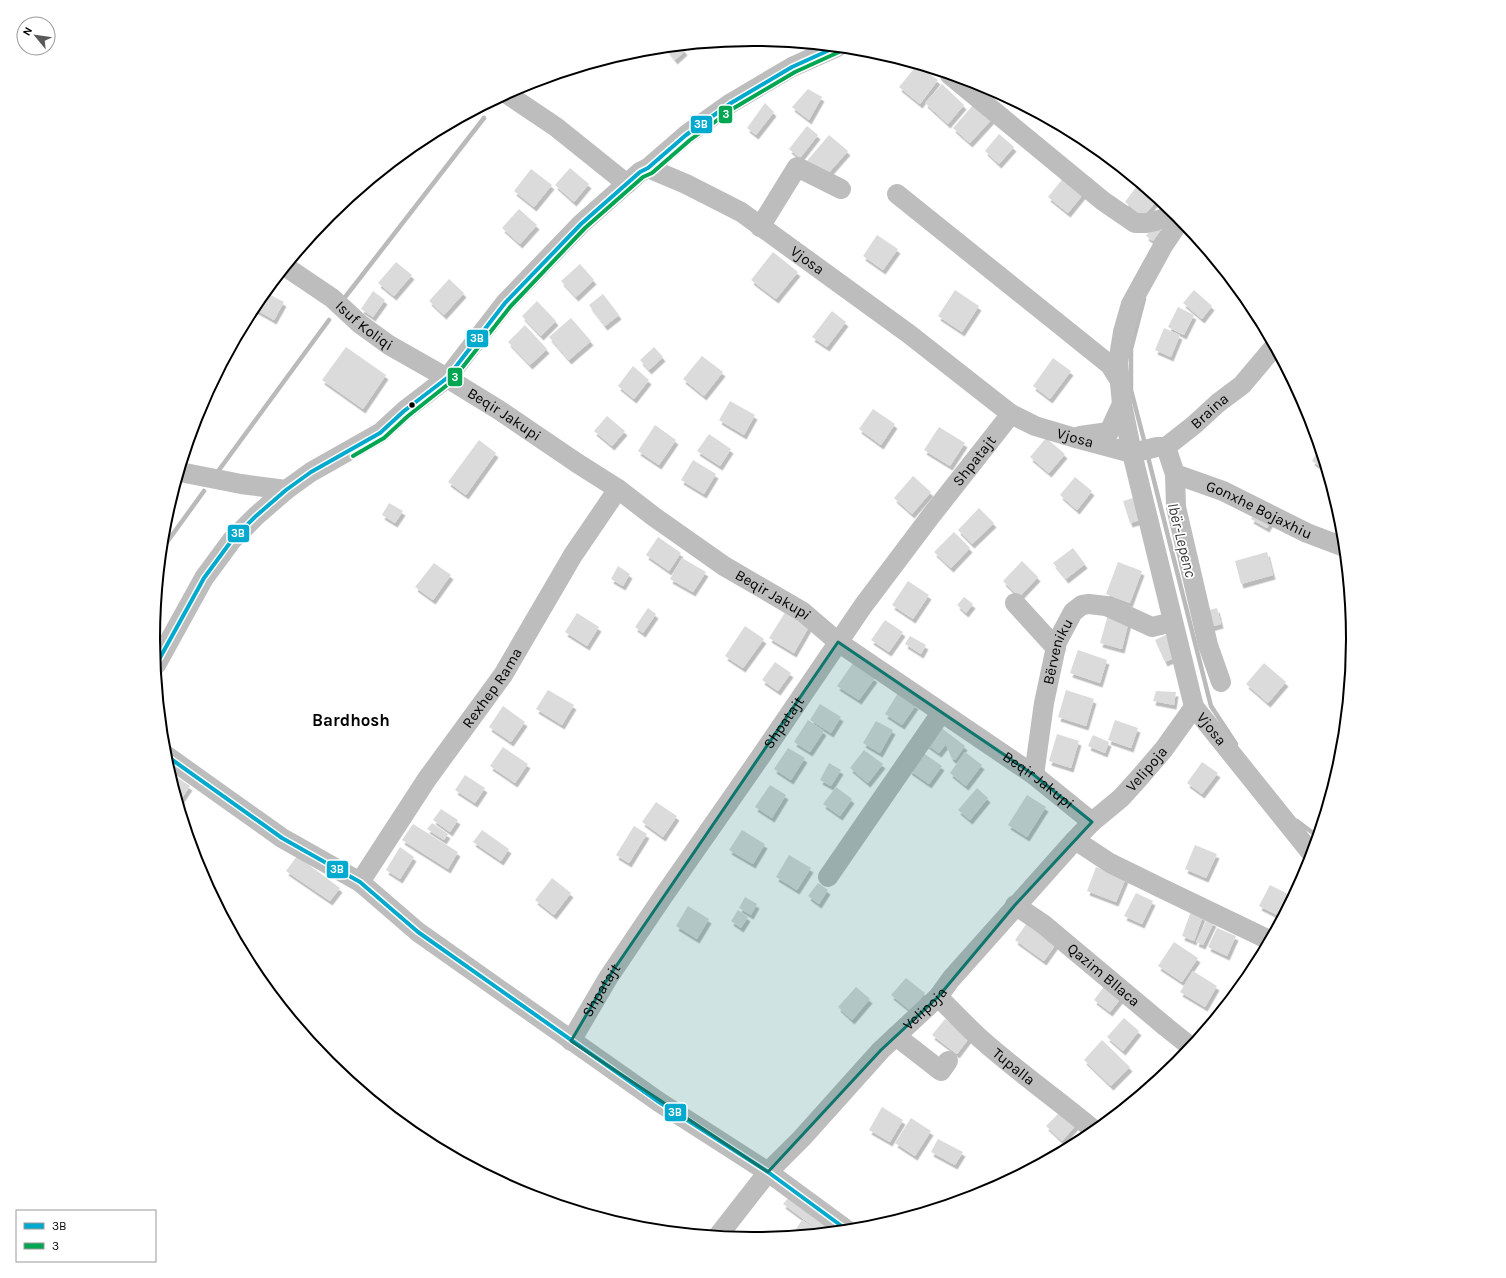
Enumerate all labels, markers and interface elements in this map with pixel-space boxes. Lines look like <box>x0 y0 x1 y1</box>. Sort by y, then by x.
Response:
north arrow <box>16 16 56 56</box>
text: N <box>20 25 35 38</box>
line badge: 3 <box>718 105 733 124</box>
text: 3 <box>723 108 730 121</box>
line badge: 3B <box>690 115 713 134</box>
text: 3B <box>694 118 708 131</box>
street label: Vjosa <box>787 242 828 279</box>
street label: Isuf Koliqi <box>332 297 396 354</box>
line badge: 3B <box>466 329 489 348</box>
text: 3B <box>470 332 484 345</box>
line badge: 3 <box>447 367 463 387</box>
text: 3 <box>452 371 459 384</box>
street label: Beqir Jakupi <box>464 384 545 445</box>
street label: Braina <box>1187 389 1232 433</box>
unlabelled marker <box>407 400 417 410</box>
street label: Vjosa <box>1055 424 1096 451</box>
street label: Shpatajt <box>949 432 1000 490</box>
street label: Gonxhe Bojaxhiu <box>1204 477 1314 543</box>
water label: Ibër-Lepenc <box>1164 501 1201 580</box>
line badge: 3B <box>227 524 250 543</box>
text: 3B <box>231 527 245 540</box>
street label: Beqir Jakupi <box>732 566 815 624</box>
street label: Bërveniku <box>1039 615 1077 686</box>
street label: Rexhep Rama <box>458 645 526 732</box>
street label: Shpatajt <box>760 693 808 752</box>
street label: Vjosa <box>1193 709 1230 749</box>
district label: Bardhosh <box>312 710 390 730</box>
street label: Velipoja <box>1122 743 1171 795</box>
street label: Beqir Jakupi <box>999 747 1077 813</box>
line badge: 3B <box>326 860 349 879</box>
text: 3B <box>330 863 344 876</box>
street label: Qazim Bllaca <box>1064 939 1144 1010</box>
street label: Shpatajt <box>578 960 624 1020</box>
street label: Velipoja <box>899 984 951 1034</box>
street label: Tupalla <box>989 1044 1039 1089</box>
line badge: 3B <box>664 1103 687 1122</box>
text: 3B <box>668 1106 682 1119</box>
legend <box>16 1210 156 1262</box>
text: 3B <box>52 1219 67 1233</box>
text: 3 <box>52 1239 59 1253</box>

